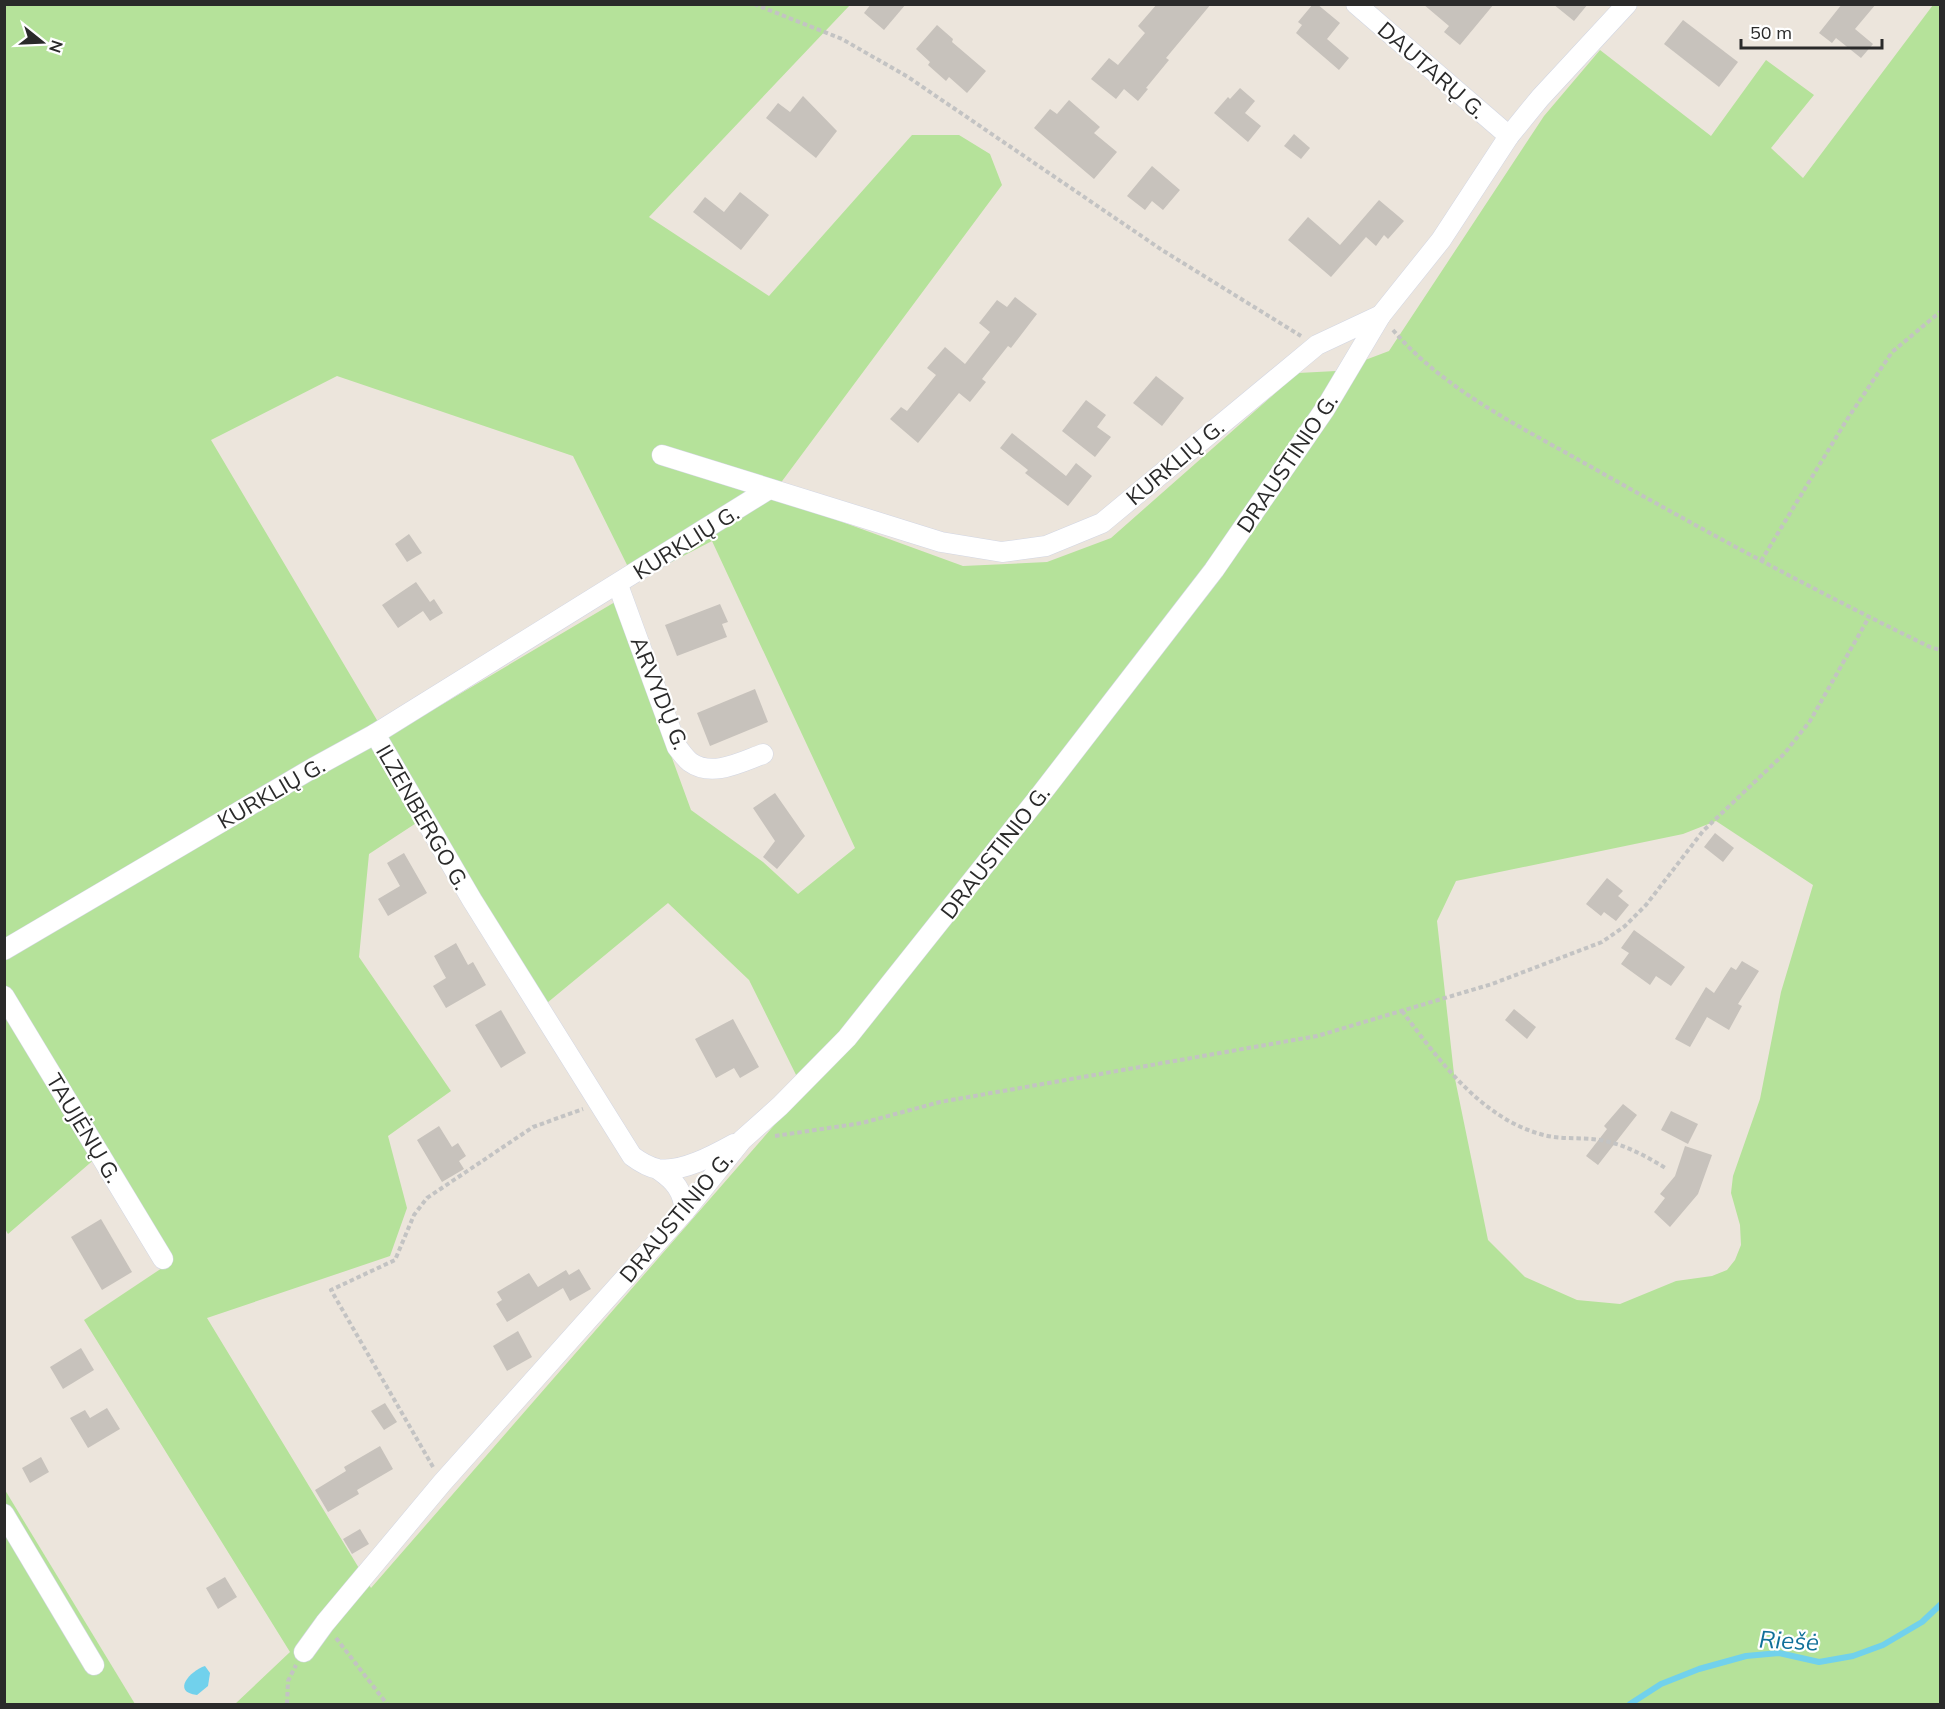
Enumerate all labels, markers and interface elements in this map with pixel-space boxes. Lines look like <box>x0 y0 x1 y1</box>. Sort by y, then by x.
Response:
north arrow <box>12 12 72 72</box>
scale bar <box>1741 12 1882 50</box>
street label: DAUTARŲ G. <box>1372 15 1492 125</box>
text: 50 m <box>1750 21 1792 44</box>
text: N <box>45 38 68 55</box>
street label: DRAUSTINIO G. <box>1230 388 1344 538</box>
street label: KURKLIŲ G. <box>1120 413 1230 511</box>
street label: KURKLIŲ G. <box>628 498 744 586</box>
street label: ARVYDŲ G. <box>625 632 695 754</box>
street label: ILZENBERGO G. <box>370 739 476 895</box>
street label: KURKLIŲ G. <box>212 751 330 835</box>
street label: DRAUSTINIO G. <box>934 780 1056 924</box>
street label: TAUJĖNŲ G. <box>40 1068 128 1188</box>
street label: DRAUSTINIO G. <box>613 1146 739 1288</box>
water label: Riešė <box>1758 1623 1820 1657</box>

